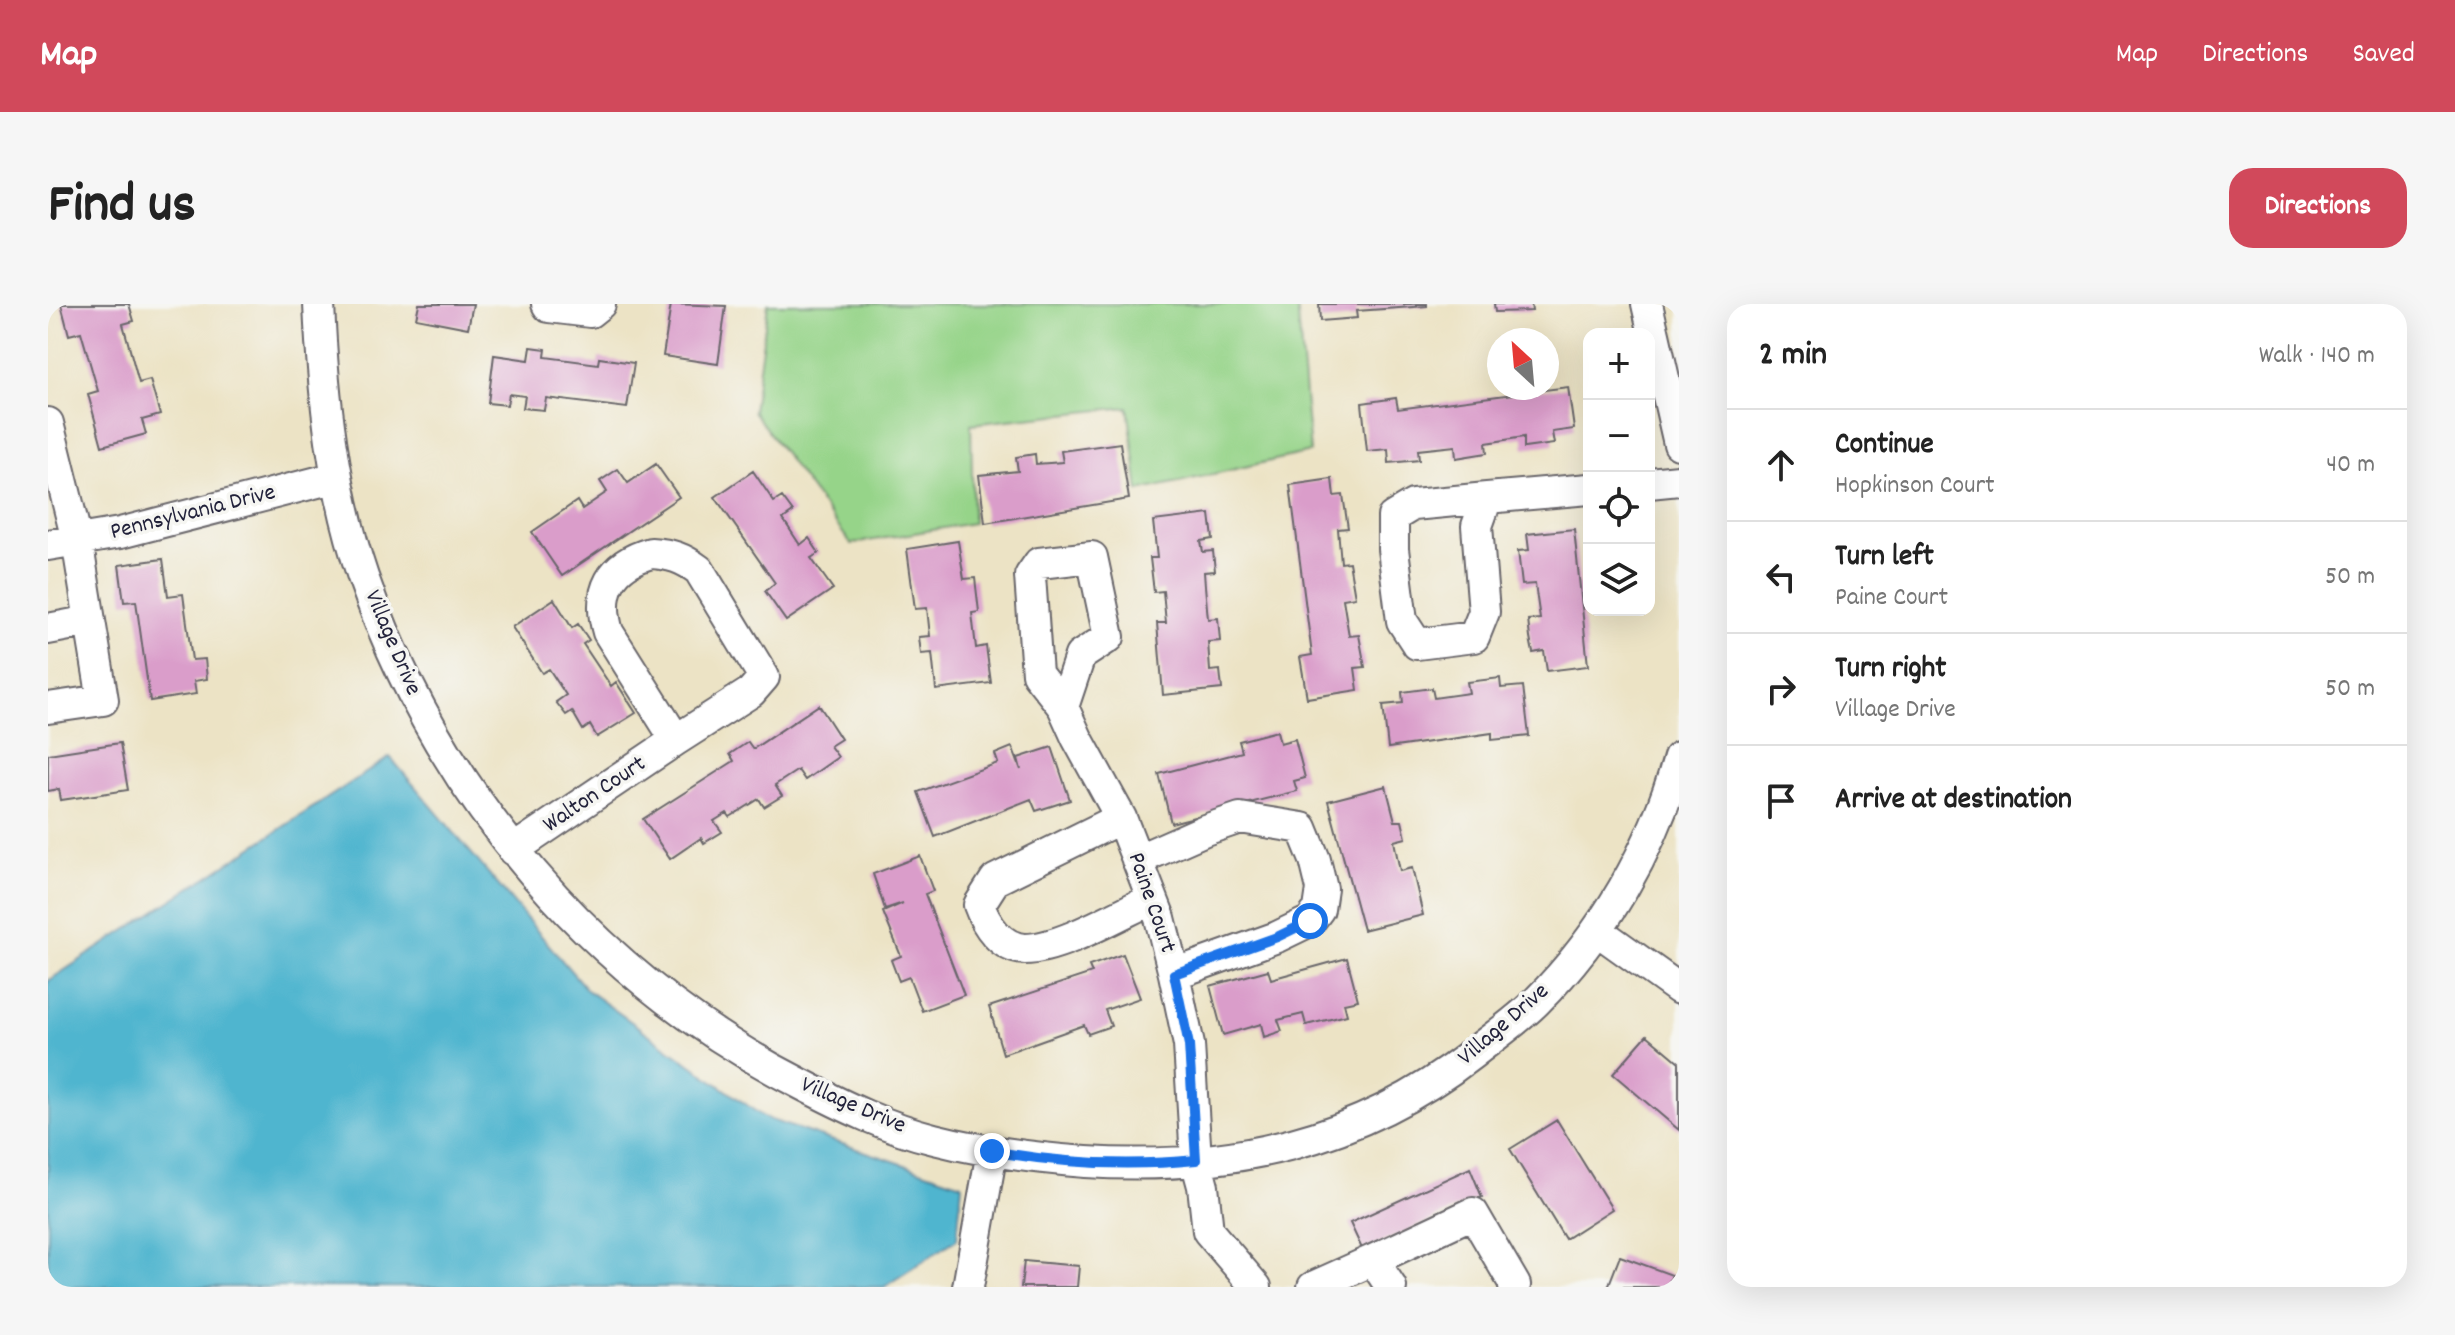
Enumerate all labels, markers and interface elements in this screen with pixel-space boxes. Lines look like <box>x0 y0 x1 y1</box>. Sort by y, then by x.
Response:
text: Map <box>40 29 98 84</box>
text: Map <box>2116 36 2158 76</box>
text: Directions <box>2202 36 2308 76</box>
text: Saved <box>2352 36 2415 76</box>
text: Find us <box>48 168 196 248</box>
button: Directions <box>2229 168 2407 248</box>
north arrow <box>1487 328 1559 400</box>
map controls <box>1583 328 1655 616</box>
button: + <box>1583 328 1655 400</box>
text: 2 min <box>1759 332 1827 381</box>
text: Walk · 140 m <box>2259 338 2375 375</box>
button: − <box>1583 400 1655 472</box>
text: Continue <box>1835 425 1934 468</box>
icon: ahead <box>1759 443 1803 487</box>
text: 40 m <box>2326 447 2375 484</box>
text: Hopkinson Court <box>1835 468 1995 505</box>
button: locate <box>1583 472 1655 544</box>
street label: Pennsylvania Drive <box>107 476 279 550</box>
text: Turn left <box>1835 537 1934 580</box>
button: layers <box>1583 544 1655 616</box>
icon: left <box>1759 555 1803 599</box>
text: 50 m <box>2325 559 2375 596</box>
text: Paine Court <box>1835 580 1948 617</box>
street label: Village Drive <box>355 585 429 701</box>
text: Turn right <box>1835 649 1946 692</box>
icon: right <box>1759 667 1803 711</box>
text: 50 m <box>2325 671 2375 708</box>
text: Village Drive <box>1835 692 1956 729</box>
street label: Walton Court <box>537 748 653 842</box>
icon: arrive <box>1759 779 1803 823</box>
text: Arrive at destination <box>1835 780 2072 823</box>
street label: Paine Court <box>1118 848 1184 958</box>
route start <box>1292 903 1328 939</box>
street label: Village Drive <box>1451 976 1557 1074</box>
street label: Village Drive <box>795 1069 911 1143</box>
route end <box>974 1133 1010 1169</box>

